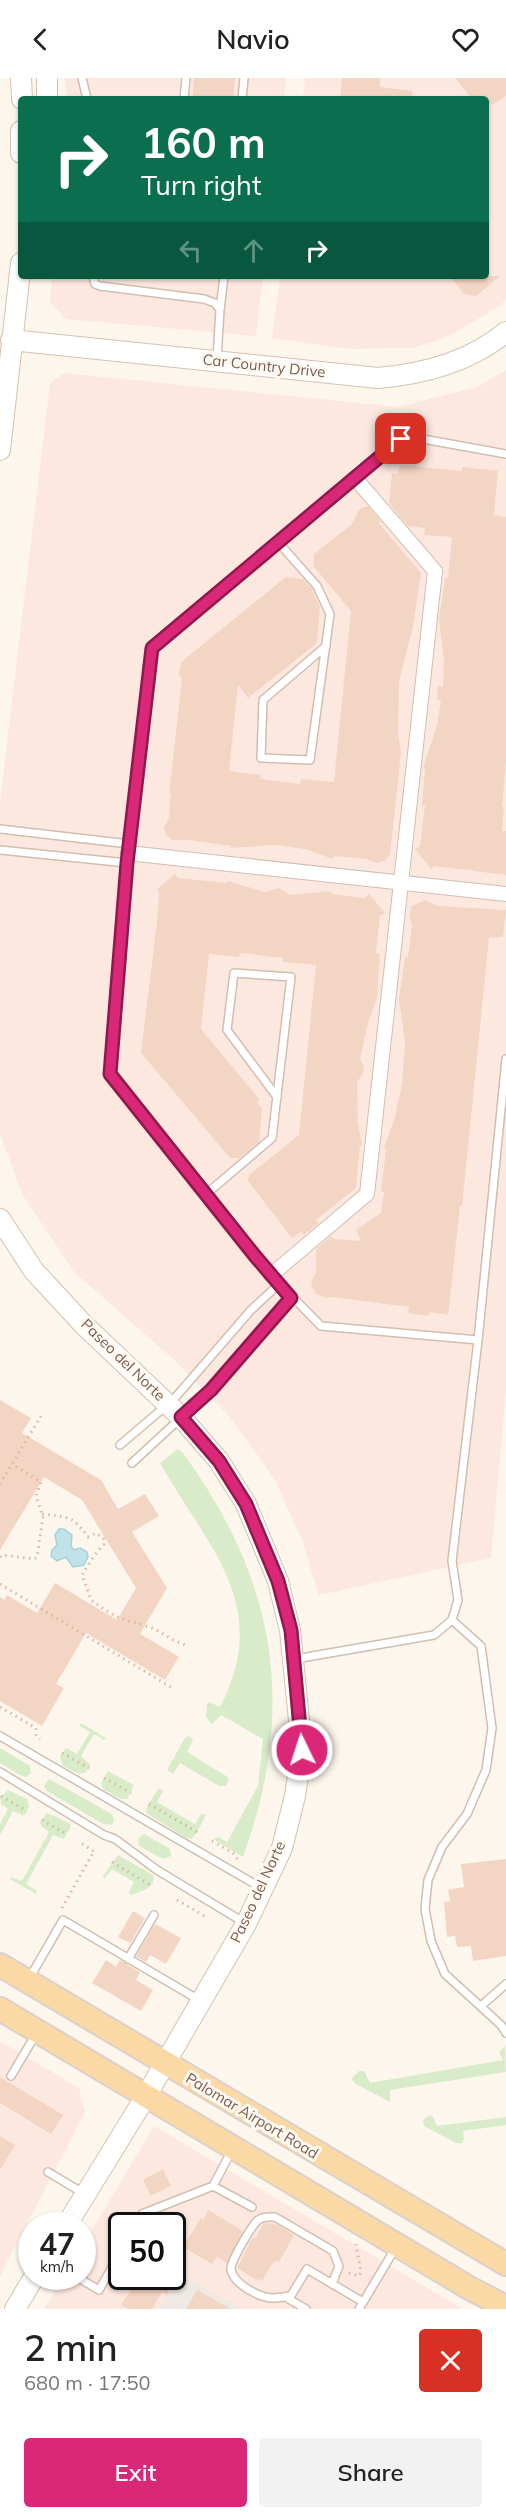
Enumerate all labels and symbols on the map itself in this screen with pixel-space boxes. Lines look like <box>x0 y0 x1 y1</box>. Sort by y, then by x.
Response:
street label: Car Country Drive <box>202 350 326 381</box>
pin <box>375 413 426 464</box>
street label: Paseo del Norte <box>77 1315 170 1405</box>
position arrow <box>270 1718 334 1782</box>
street label: Paseo del Norte <box>226 1838 289 1946</box>
street label: Palomar Airport Road <box>182 2068 322 2163</box>
speed limit sign: 50 <box>108 2212 186 2290</box>

